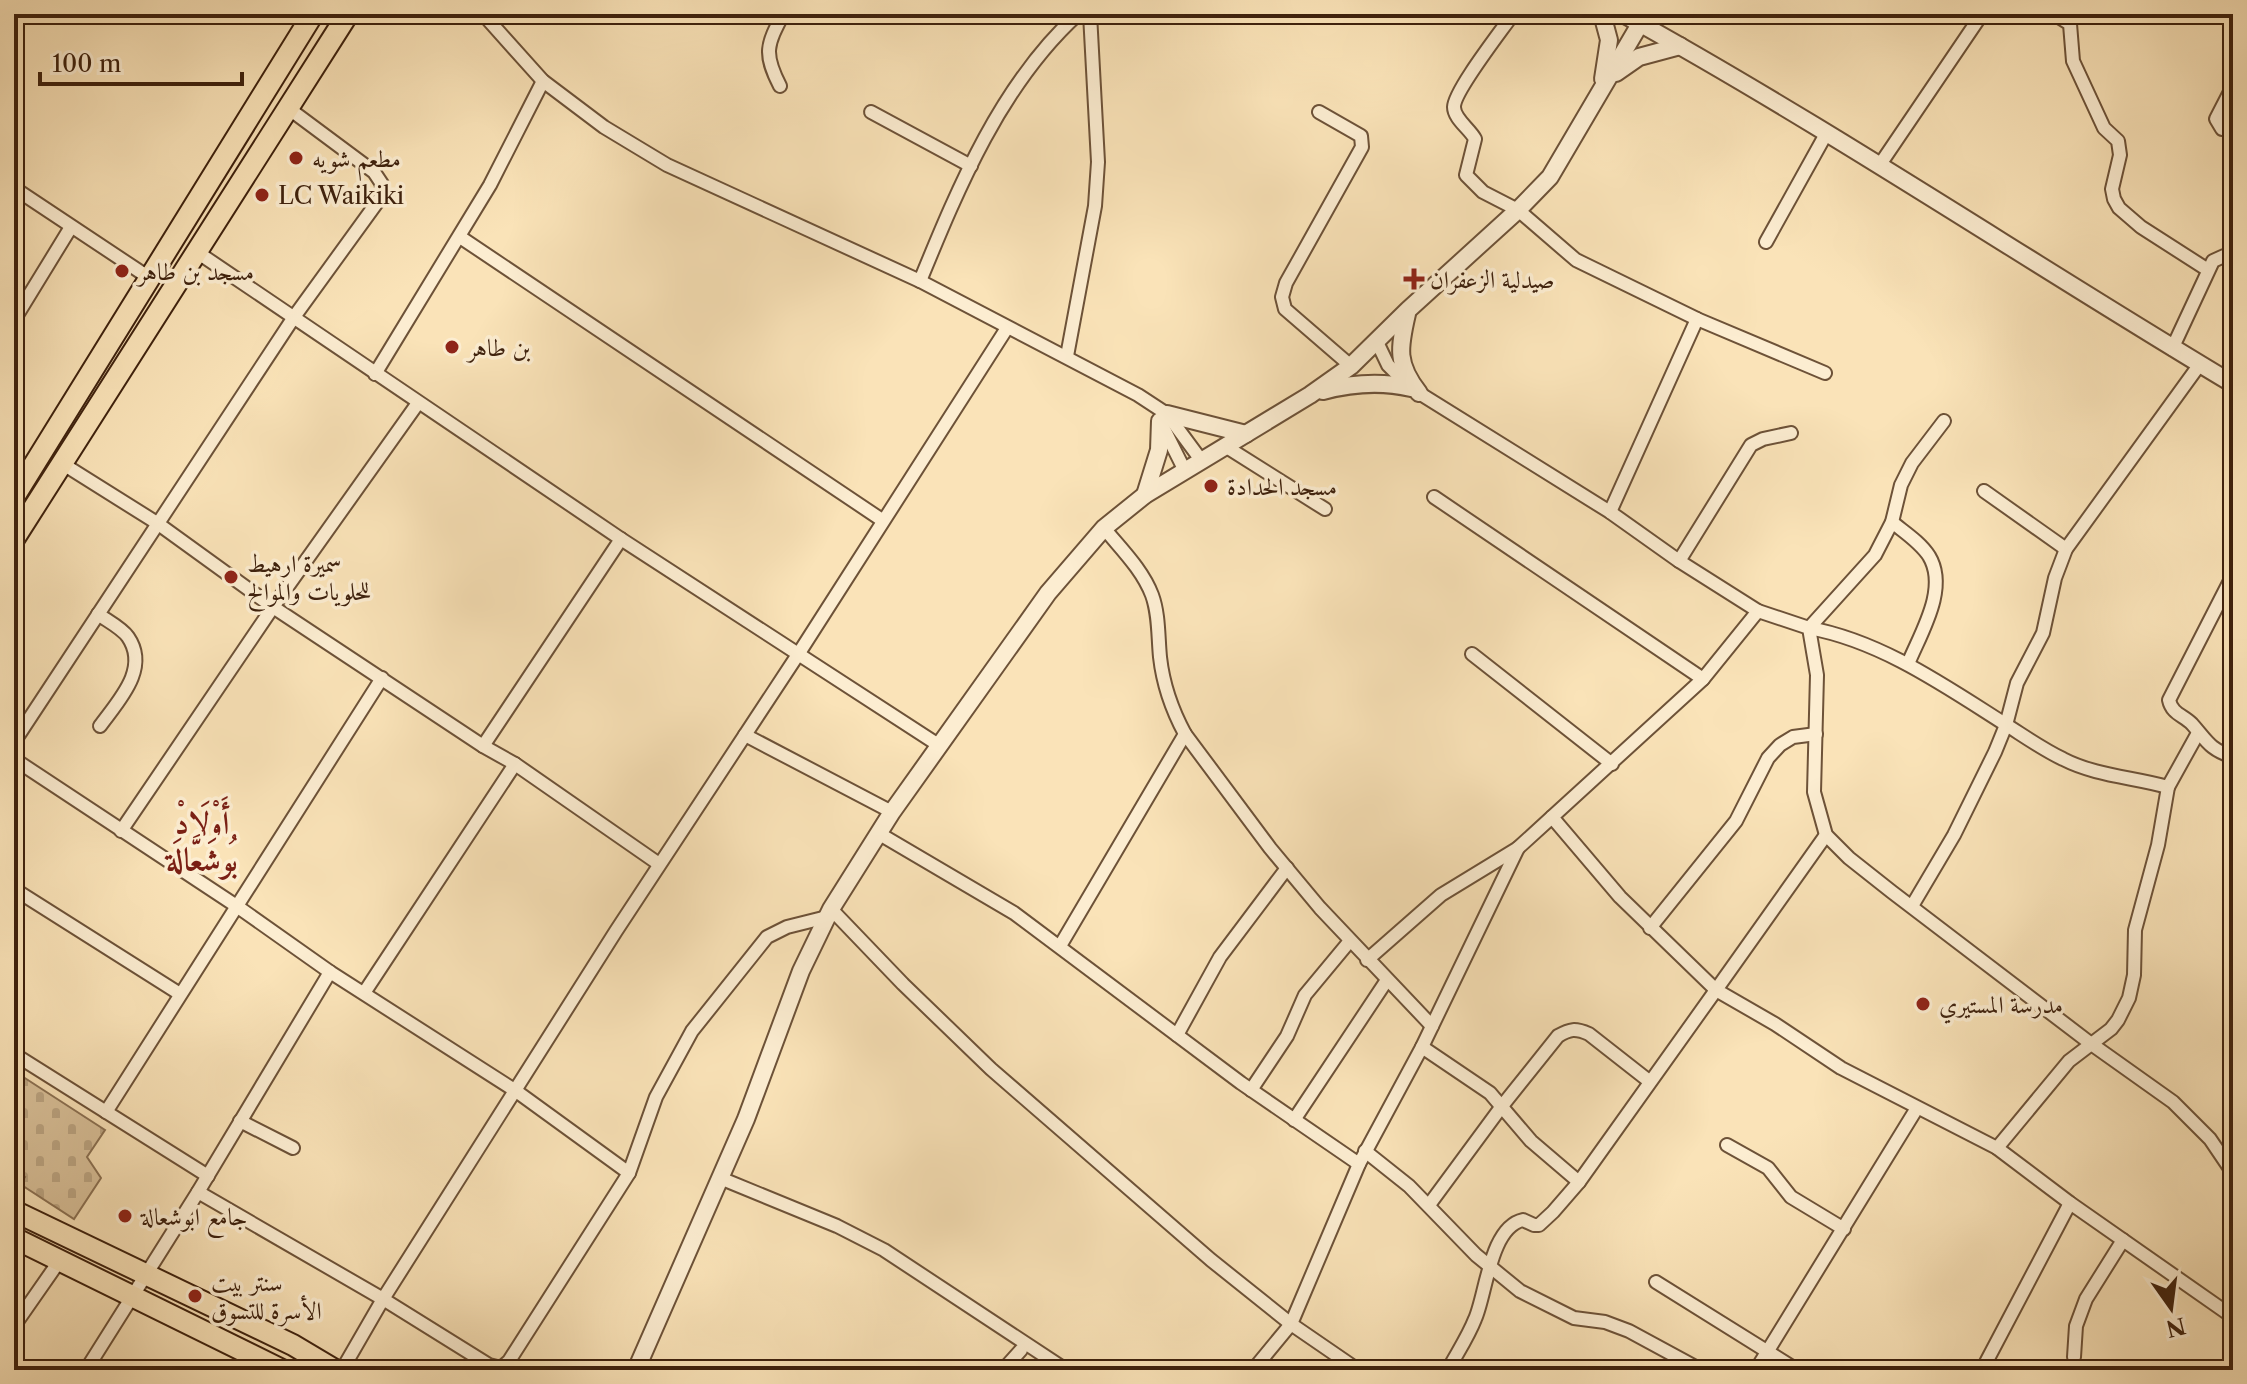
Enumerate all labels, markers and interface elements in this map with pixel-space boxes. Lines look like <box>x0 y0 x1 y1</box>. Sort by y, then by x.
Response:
scale bar <box>40 36 242 86</box>
text: 100 m <box>52 49 121 78</box>
place label: مطعم شويه <box>312 144 401 181</box>
marker: مطعم شويه <box>287 149 305 167</box>
place label: LC Waikiki <box>278 181 404 210</box>
marker: LC Waikiki <box>253 186 271 204</box>
place label: مسجد بن طاهر <box>135 257 254 287</box>
marker: مسجد بن طاهر <box>113 262 131 280</box>
place label: صيدلية الزعفران <box>1430 265 1555 295</box>
marker: صيدلية الزعفران <box>1405 270 1423 288</box>
place label: بن طاهر <box>465 333 531 363</box>
marker: بن طاهر <box>443 338 461 356</box>
place label: مسجد الحدادة <box>1227 472 1337 501</box>
marker: مسجد الحدادة <box>1202 477 1220 495</box>
place label: سميرة ارهيط للحلويات والموالح <box>247 549 371 612</box>
marker: سميرة ارهيط للحلويات والموالح <box>222 568 240 586</box>
district label: أَوْلَادْ بُوشَعَّالَة <box>164 796 238 880</box>
place label: مدرسة المستيري <box>1939 990 2063 1024</box>
marker: مدرسة المستيري <box>1914 995 1932 1013</box>
place label: جامع ابوشعالة <box>140 1202 248 1239</box>
marker: جامع ابوشعالة <box>116 1207 134 1225</box>
place label: سنتر بيت الأسرة للتسوق <box>211 1268 322 1327</box>
north arrow <box>2131 1268 2211 1348</box>
marker: سنتر بيت الأسرة للتسوق <box>186 1287 204 1305</box>
text: N <box>2163 1312 2188 1342</box>

